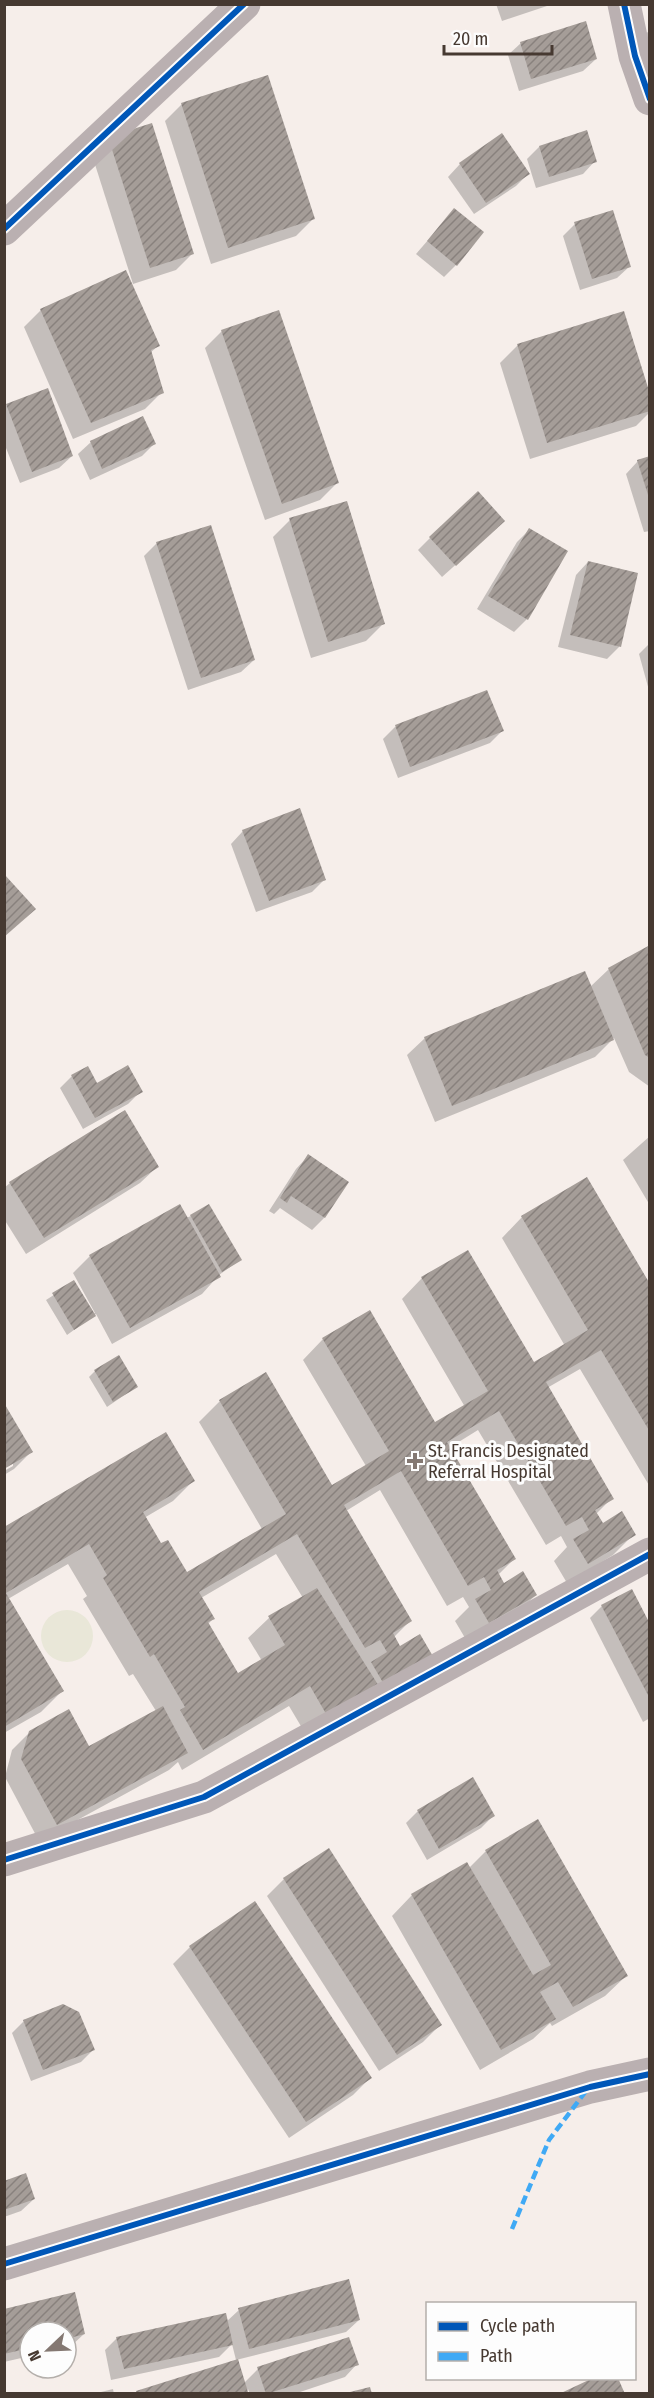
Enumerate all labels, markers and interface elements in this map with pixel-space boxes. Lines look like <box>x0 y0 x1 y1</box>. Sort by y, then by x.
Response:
scale bar <box>444 18 552 56</box>
text: 20 m <box>453 28 488 50</box>
place label: St. Francis Designated Referral Hospital <box>428 1440 589 1483</box>
marker: St. Francis Designated Referral Hospital <box>406 1452 424 1470</box>
legend <box>426 2302 636 2380</box>
text: Cycle path <box>480 2315 555 2337</box>
north arrow <box>18 2320 78 2380</box>
text: Path <box>480 2345 513 2367</box>
text: N <box>24 2348 45 2364</box>

